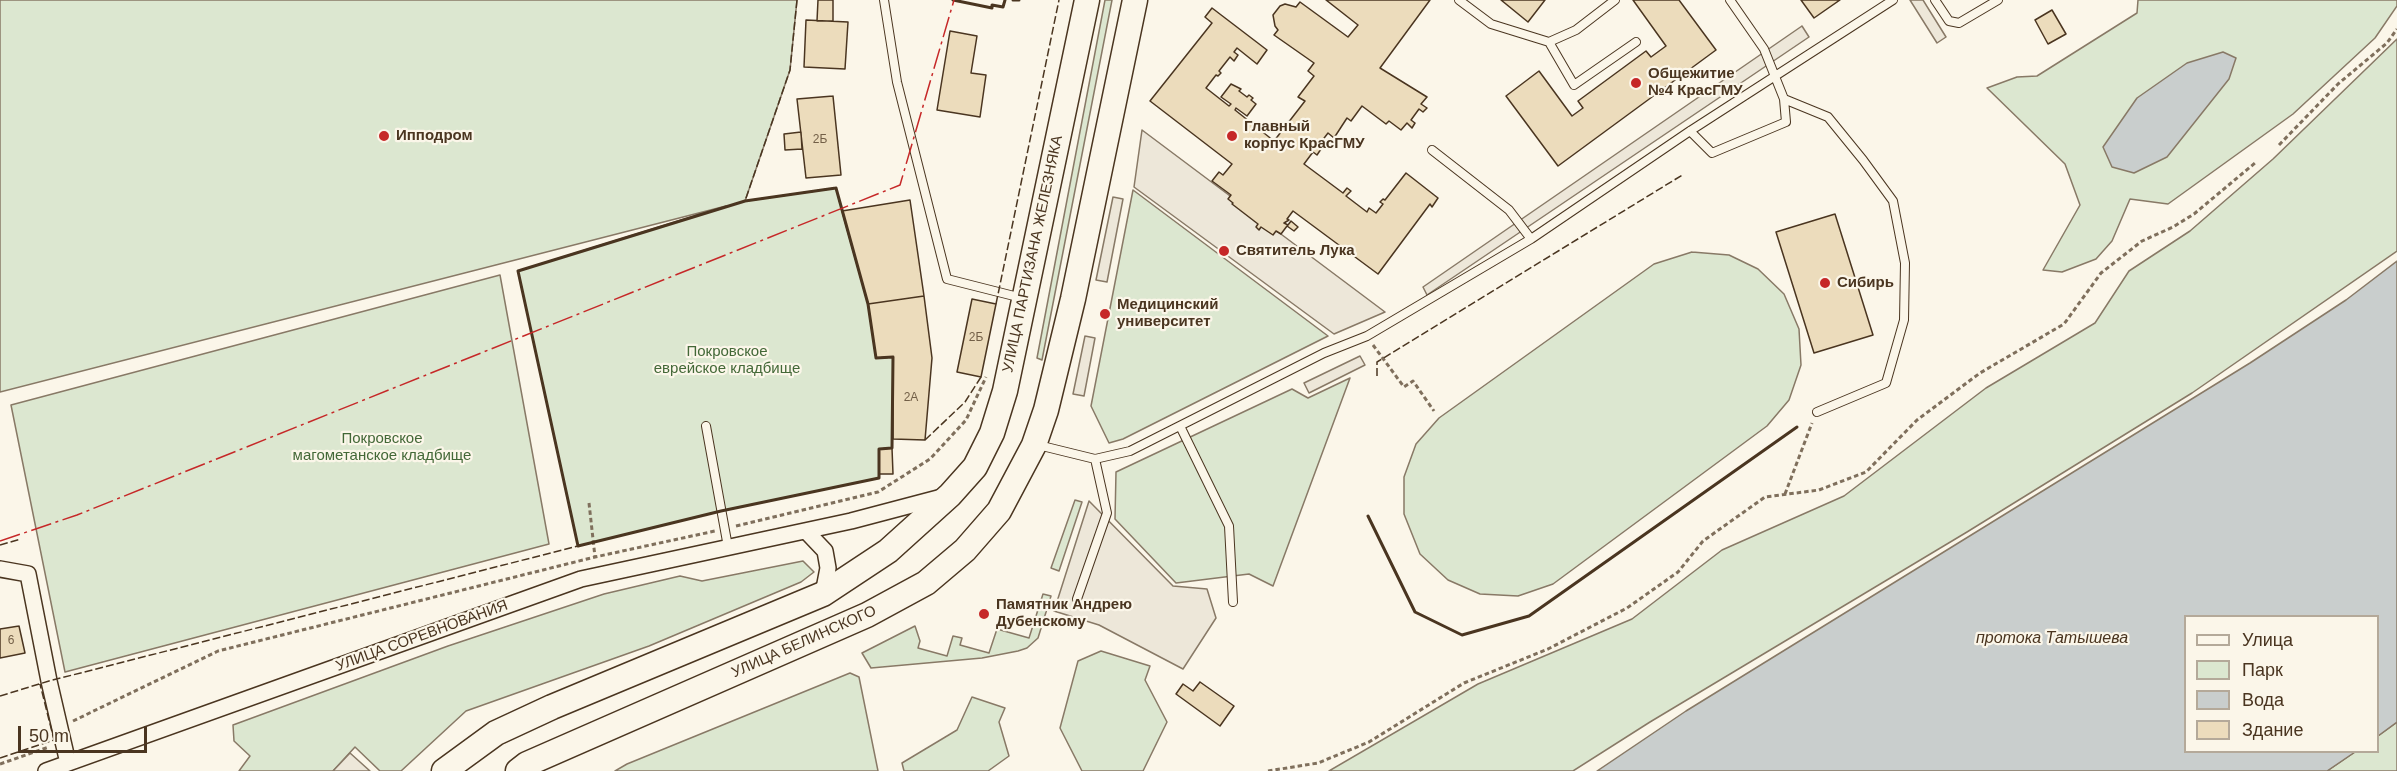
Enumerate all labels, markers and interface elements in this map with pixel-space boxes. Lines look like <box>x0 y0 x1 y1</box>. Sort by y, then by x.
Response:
place label: Общежитие №4 КрасГМУ <box>1648 65 1743 100</box>
marker: Общежитие №4 КрасГМУ <box>1629 76 1643 90</box>
place label: Главный корпус КрасГМУ <box>1244 118 1365 153</box>
place label: Ипподром <box>396 127 473 145</box>
marker: Ипподром <box>377 129 391 143</box>
marker: Главный корпус КрасГМУ <box>1225 129 1239 143</box>
house number: 2Б <box>813 133 827 147</box>
street label: УЛИЦА ПАРТИЗАНА ЖЕЛЕЗНЯКА <box>999 134 1067 374</box>
place label: Святитель Лука <box>1236 242 1354 260</box>
marker: Святитель Лука <box>1217 244 1231 258</box>
place label: Сибирь <box>1837 274 1894 292</box>
marker: Сибирь <box>1818 276 1832 290</box>
place label: Медицинский университет <box>1117 296 1218 331</box>
marker: Медицинский университет <box>1098 307 1112 321</box>
house number: 2Б <box>969 331 983 345</box>
park label: Покровское еврейское кладбище <box>654 343 800 378</box>
house number: 2А <box>904 391 918 405</box>
park label: Покровское магометанское кладбище <box>293 430 471 465</box>
street label: УЛИЦА СОРЕВНОВАНИЯ <box>334 596 510 676</box>
place label: Памятник Андрею Дубенскому <box>996 596 1132 631</box>
street label: УЛИЦА БЕЛИНСКОГО <box>729 602 879 682</box>
marker: Памятник Андрею Дубенскому <box>977 607 991 621</box>
legend <box>2184 615 2379 753</box>
water label: протока Татышева <box>1976 629 2128 649</box>
text: Улица <box>2242 630 2293 650</box>
house number: 6 <box>8 634 14 648</box>
text: Парк <box>2242 660 2283 680</box>
text: Вода <box>2242 690 2284 710</box>
scale bar <box>21 714 150 752</box>
text: Здание <box>2242 720 2303 740</box>
text: 50 m <box>29 726 69 746</box>

